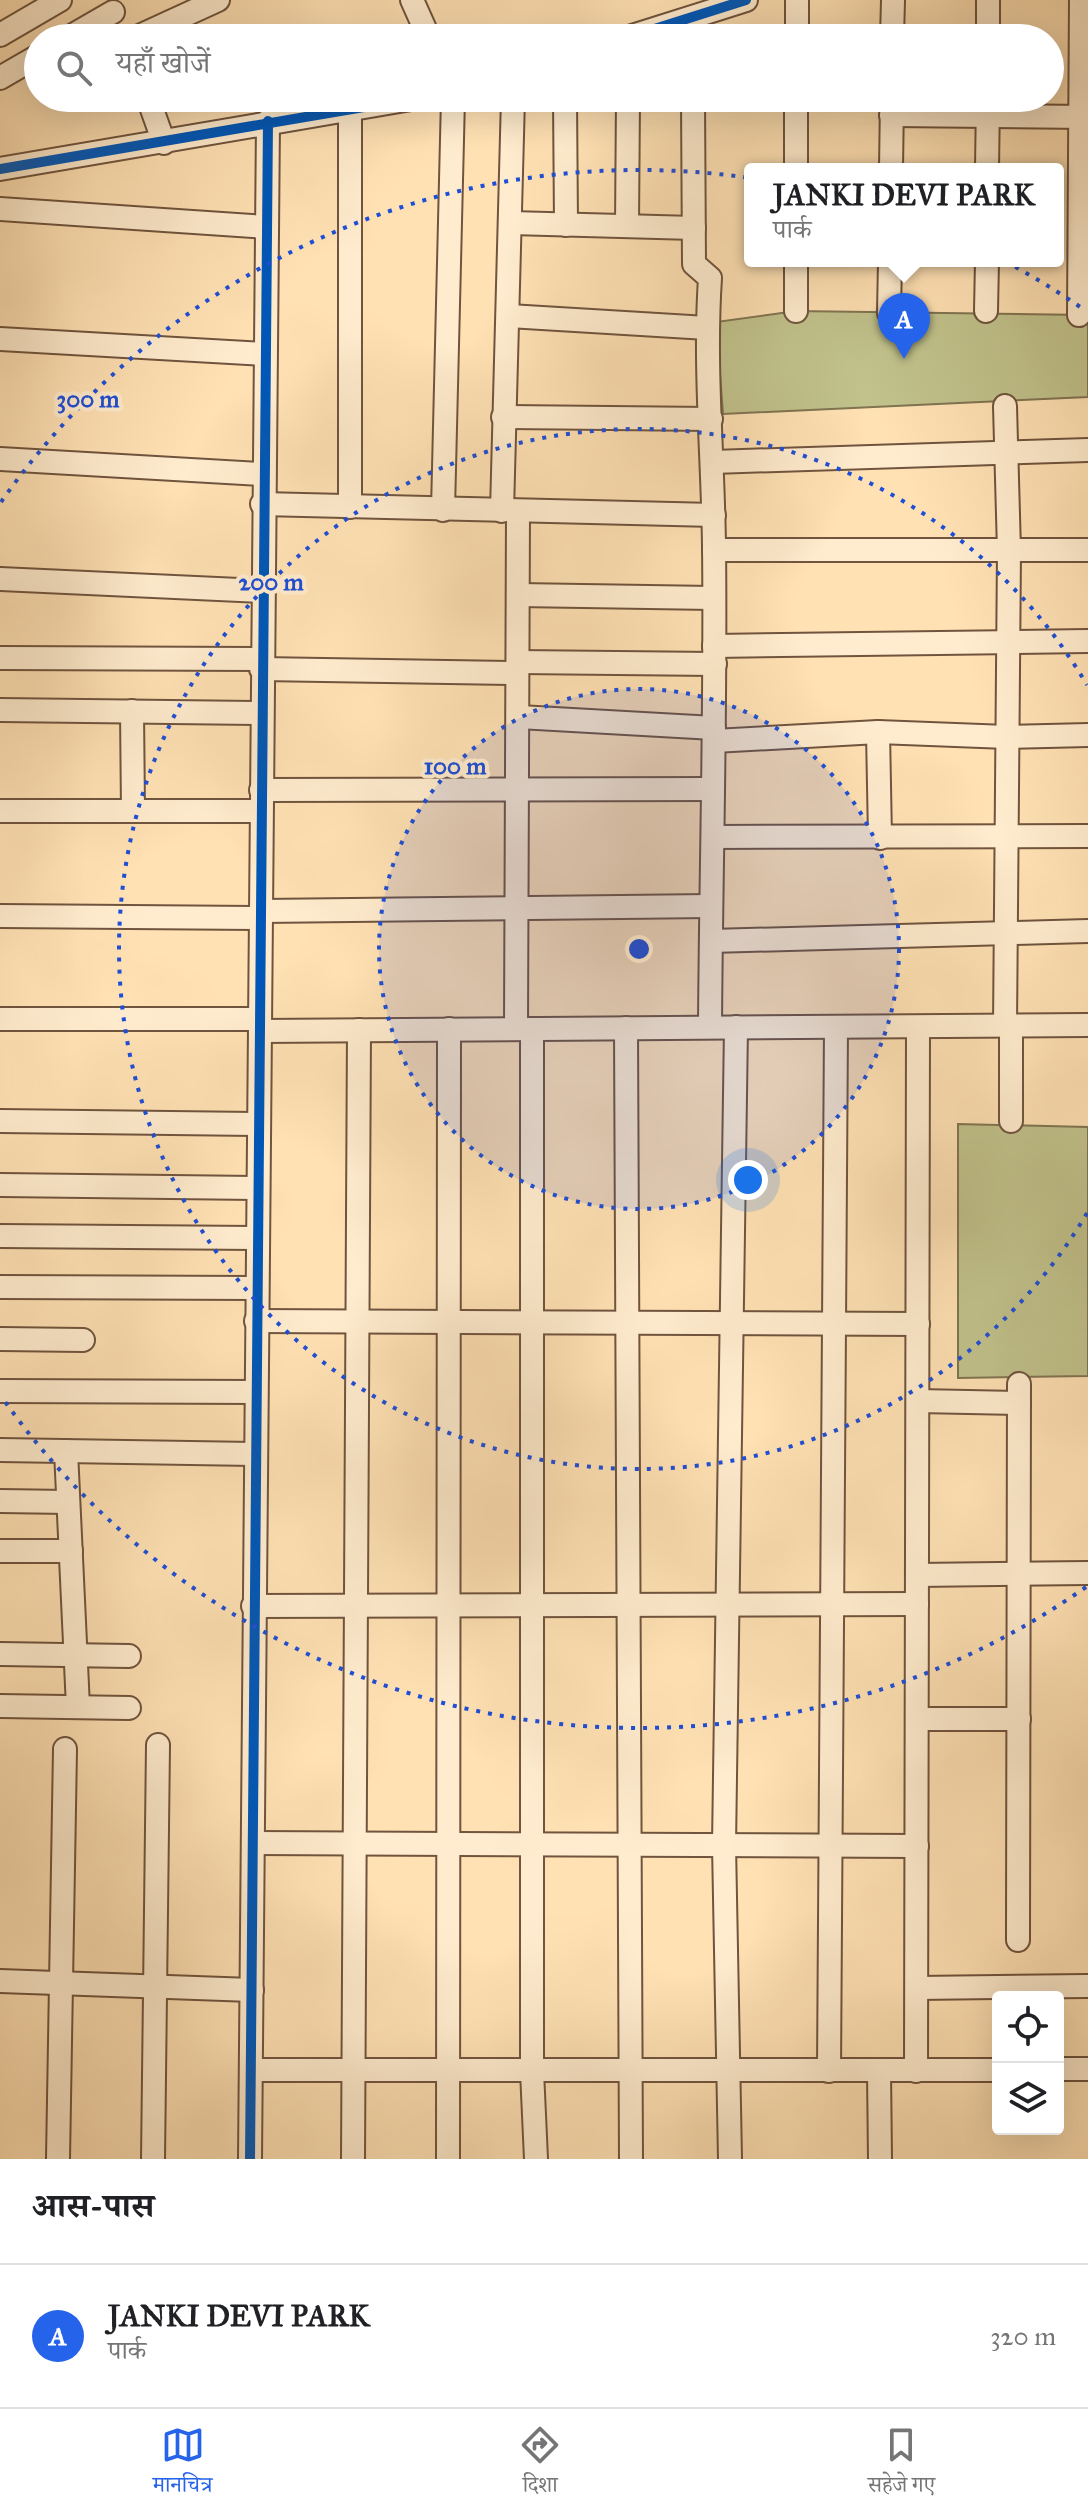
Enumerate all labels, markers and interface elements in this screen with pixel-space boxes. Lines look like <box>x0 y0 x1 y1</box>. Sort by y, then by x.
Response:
search box <box>24 24 1064 112</box>
text: यहाँ खोजें <box>116 45 210 81</box>
icon: search <box>52 46 96 90</box>
popup <box>744 163 1064 267</box>
text: JANKI DEVI PARK <box>773 177 1035 213</box>
text: पार्क <box>773 213 811 245</box>
pin: A <box>878 293 930 359</box>
text: 300 m <box>57 384 120 414</box>
text: 200 m <box>238 567 304 597</box>
text: 100 m <box>424 751 487 781</box>
centre of rings <box>625 935 653 963</box>
your location <box>728 1160 768 1200</box>
map controls <box>992 1991 1064 2135</box>
button: locate <box>992 1991 1064 2063</box>
button: layers <box>992 2063 1064 2135</box>
text: आस-पास <box>32 2185 154 2226</box>
text: JANKI DEVI PARK <box>108 2298 370 2334</box>
text: A <box>49 2320 67 2352</box>
text: 320 m <box>990 2320 1056 2352</box>
text: पार्क <box>108 2334 146 2366</box>
tab: मानचित्र <box>153 2423 212 2506</box>
tab: दिशा <box>518 2423 562 2506</box>
tab: सहेजे गए <box>868 2423 935 2506</box>

